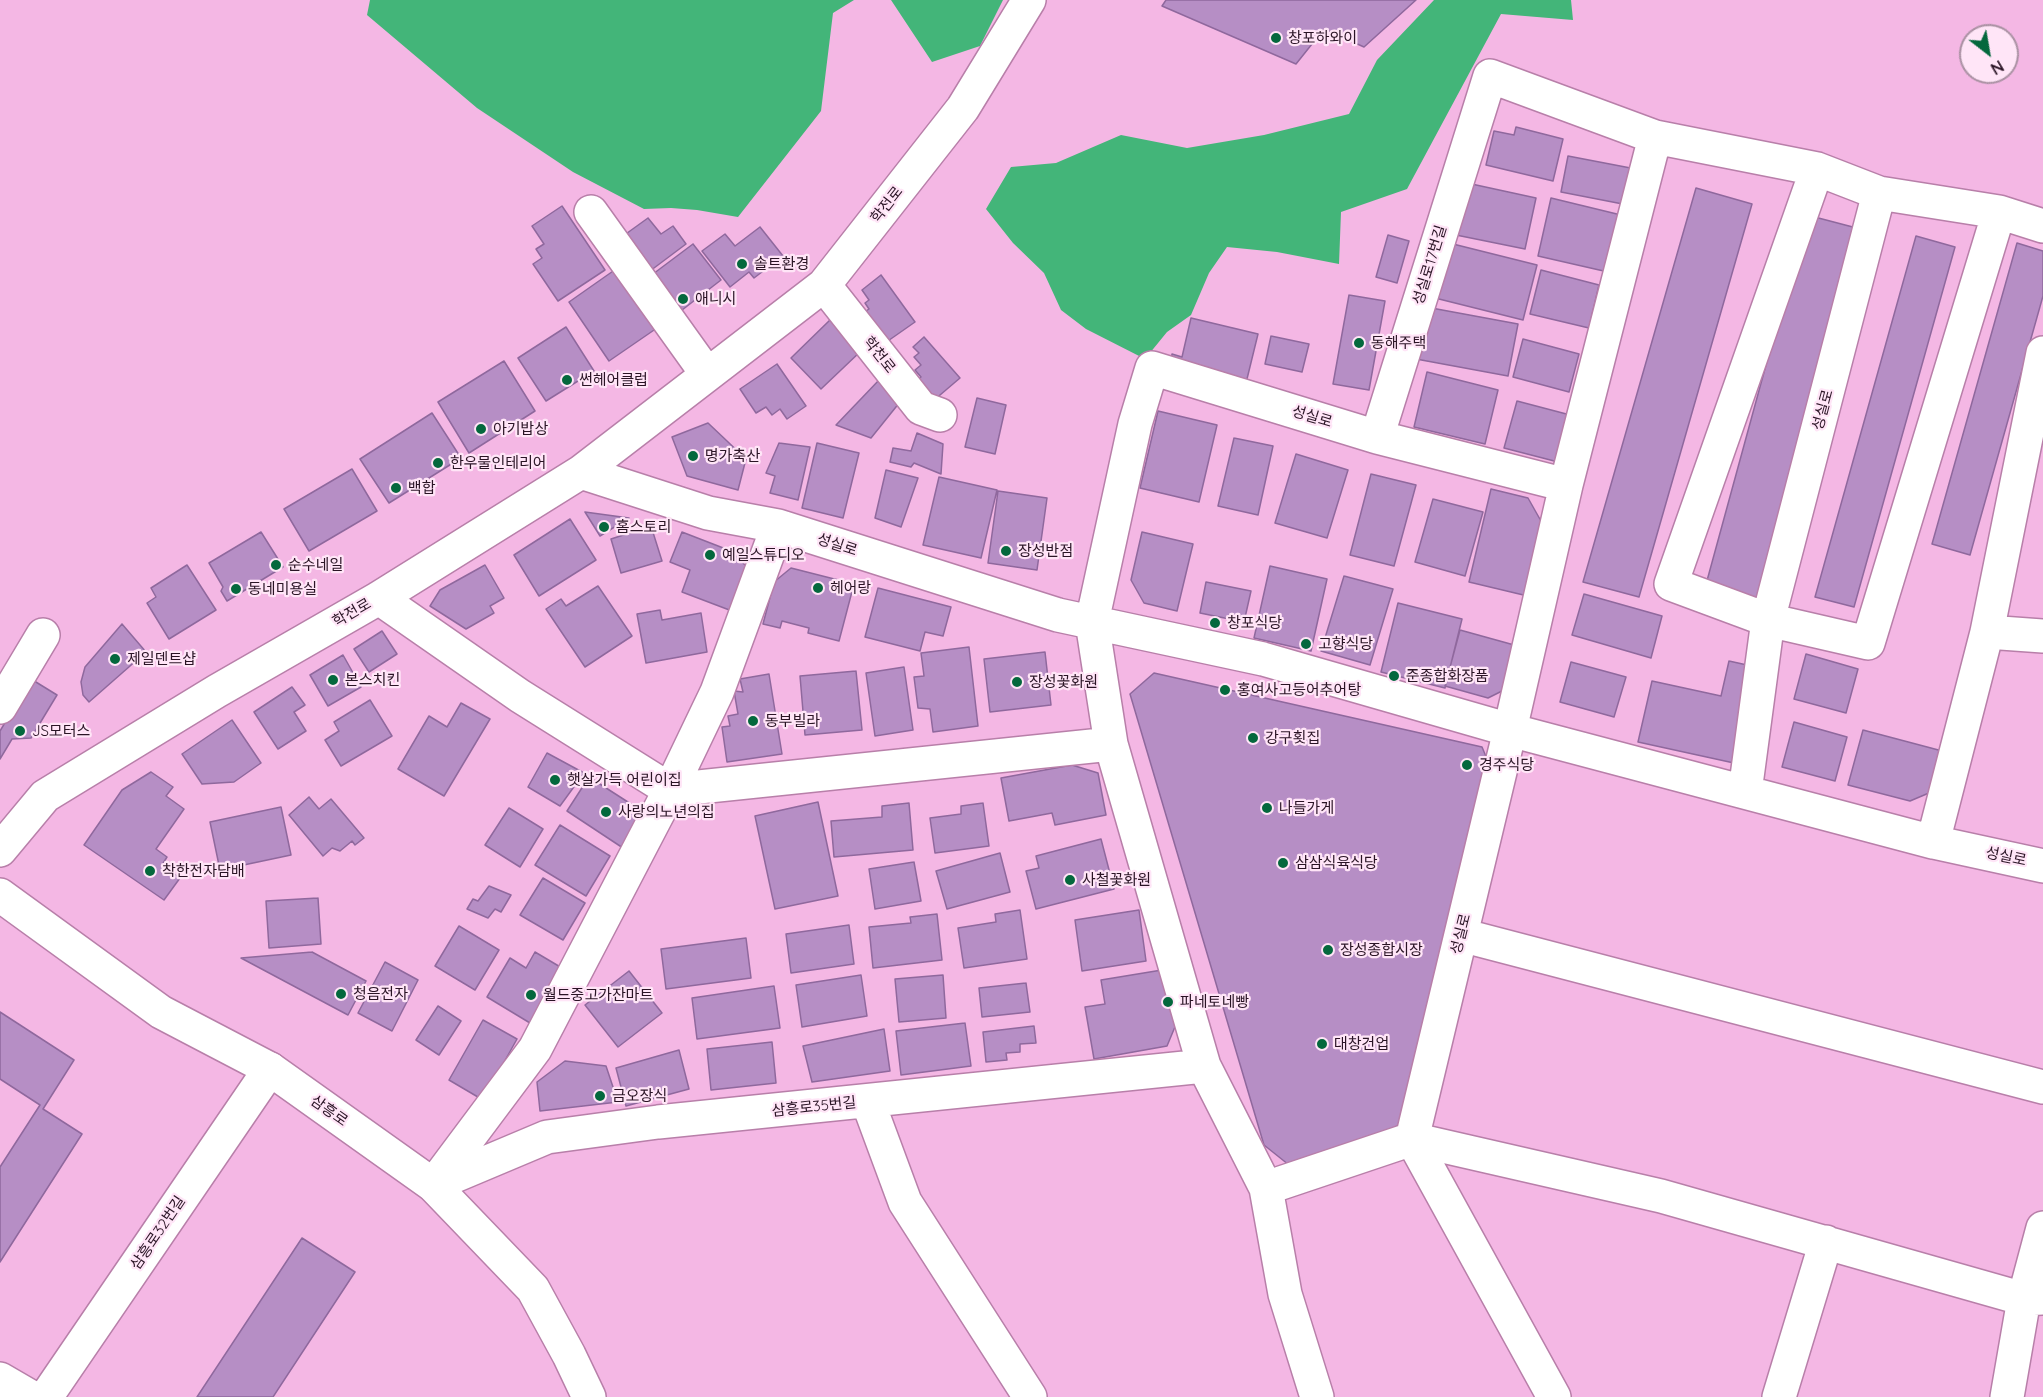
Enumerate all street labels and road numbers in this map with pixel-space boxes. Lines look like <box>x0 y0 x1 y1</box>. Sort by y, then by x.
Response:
street label: 학전로 <box>867 183 907 227</box>
street label: 성실로17번길 <box>1409 223 1451 307</box>
street label: 학천로 <box>859 333 899 377</box>
street label: 성실로 <box>1809 388 1837 432</box>
street label: 성실로 <box>1290 402 1334 432</box>
street label: 성실로 <box>815 530 859 560</box>
street label: 학전로 <box>330 595 374 631</box>
street label: 성실로 <box>1984 844 2028 870</box>
street label: 성실로 <box>1447 912 1475 956</box>
street label: 삼흥로 <box>307 1092 351 1130</box>
street label: 삼흥로35번길 <box>771 1094 857 1120</box>
street label: 삼흥로32번길 <box>127 1193 189 1273</box>

